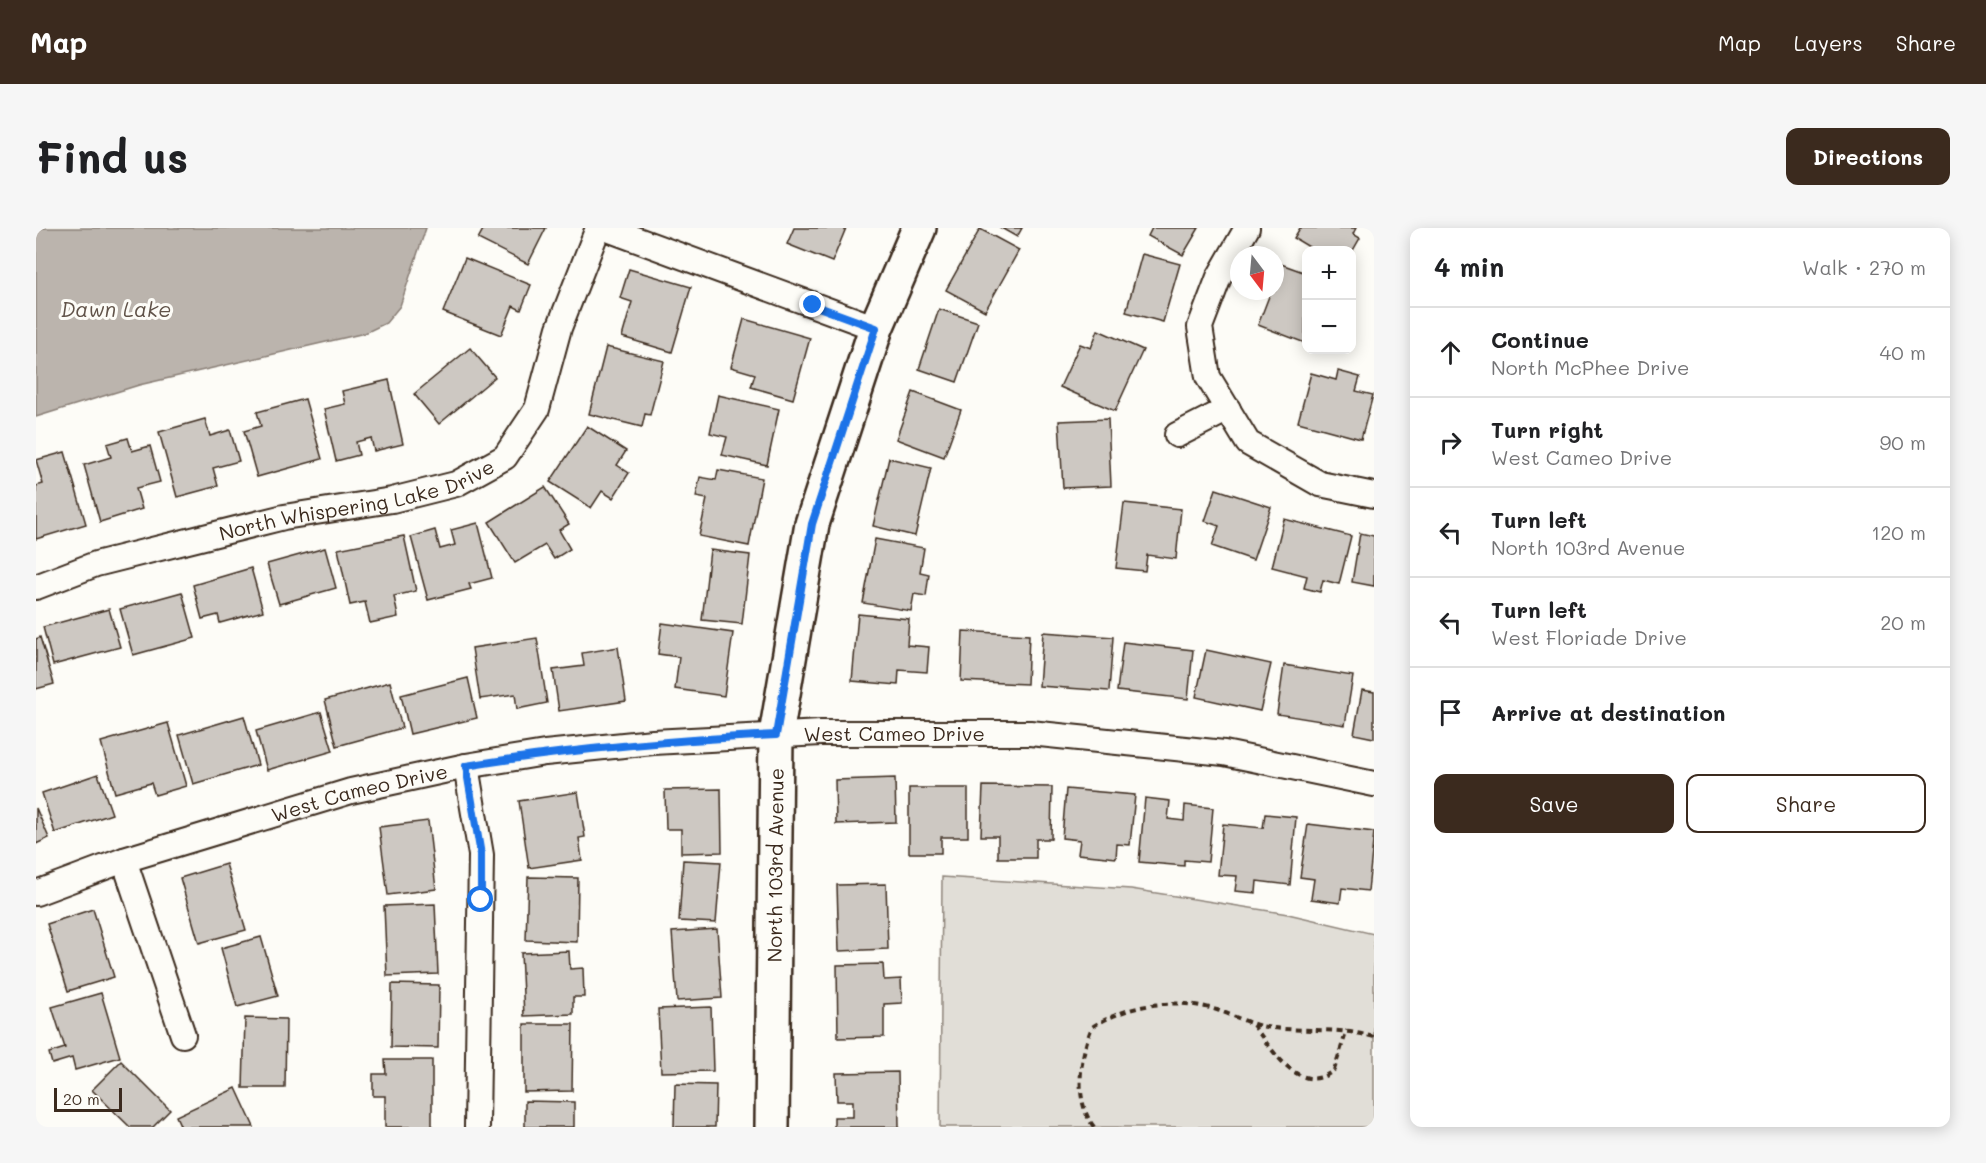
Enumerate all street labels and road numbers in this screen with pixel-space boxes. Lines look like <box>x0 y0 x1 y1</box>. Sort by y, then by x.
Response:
street label: North Whispering Lake Drive <box>216 453 498 546</box>
street label: West Cameo Drive <box>803 720 985 747</box>
street label: West Cameo Drive <box>268 757 450 828</box>
street label: North 103rd Avenue <box>761 768 789 962</box>

